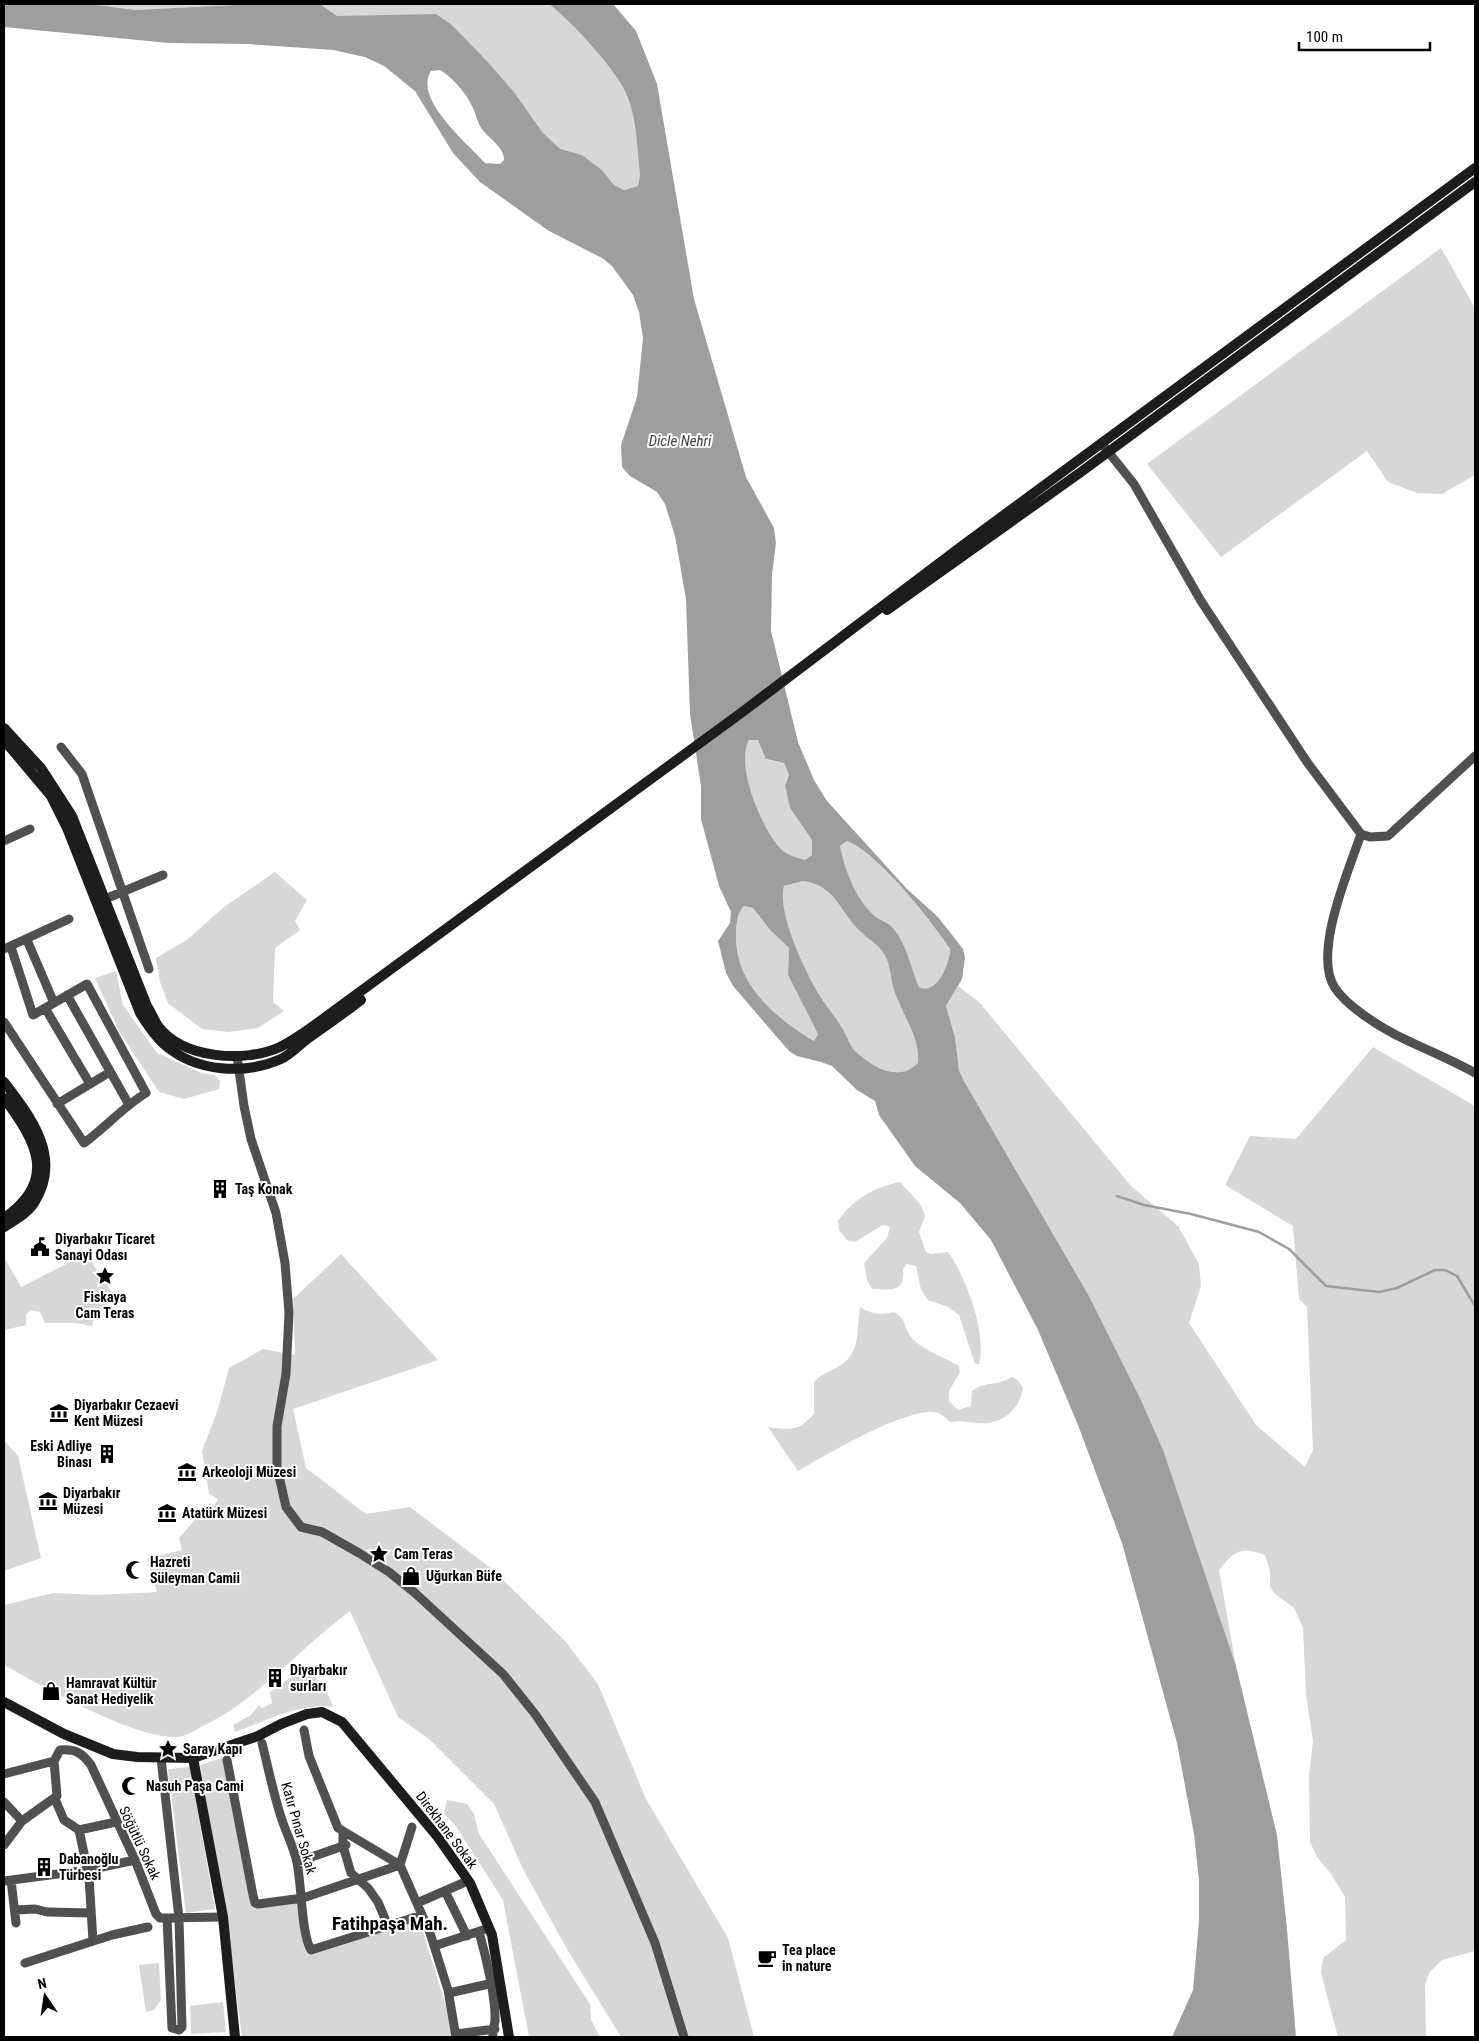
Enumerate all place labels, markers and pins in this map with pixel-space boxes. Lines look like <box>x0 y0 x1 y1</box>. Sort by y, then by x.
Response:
building icon: Taş Konak <box>209 1178 231 1200</box>
place label: Taş Konak <box>235 1181 293 1197</box>
place label: Diyarbakır Ticaret Sanayi Odası <box>55 1231 155 1263</box>
public building icon: Diyarbakır Ticaret Sanayi Odası <box>29 1236 51 1258</box>
place icon: Fiskaya Cam Teras <box>94 1265 116 1287</box>
place label: Fiskaya Cam Teras <box>76 1289 134 1321</box>
place label: Diyarbakır Cezaevi Kent Müzesi <box>74 1397 179 1429</box>
museum icon: Diyarbakır Cezaevi Kent Müzesi <box>48 1402 70 1424</box>
place label: Eski Adliye Binası <box>30 1438 92 1470</box>
building icon: Eski Adliye Binası <box>96 1443 118 1465</box>
museum icon: Arkeoloji Müzesi <box>176 1461 198 1483</box>
place label: Arkeoloji Müzesi <box>202 1464 296 1480</box>
place label: Diyarbakır Müzesi <box>63 1485 121 1517</box>
museum icon: Diyarbakır Müzesi <box>37 1490 59 1512</box>
museum icon: Atatürk Müzesi <box>156 1502 178 1524</box>
place label: Atatürk Müzesi <box>182 1505 267 1521</box>
place icon: Cam Teras <box>368 1543 390 1565</box>
place label: Cam Teras <box>394 1546 453 1562</box>
place label: Hazreti Süleyman Camii <box>150 1554 240 1586</box>
mosque icon: Hazreti Süleyman Camii <box>124 1559 146 1581</box>
shop icon: Uğurkan Büfe <box>400 1565 422 1587</box>
place label: Uğurkan Büfe <box>426 1568 502 1584</box>
place label: Diyarbakır surları <box>290 1662 348 1694</box>
building icon: Diyarbakır surları <box>264 1667 286 1689</box>
place label: Hamravat Kültür Sanat Hediyelik <box>66 1675 157 1707</box>
shop icon: Hamravat Kültür Sanat Hediyelik <box>40 1680 62 1702</box>
place icon: Saray Kapı <box>157 1738 179 1760</box>
place label: Saray Kapı <box>183 1741 242 1757</box>
mosque icon: Nasuh Paşa Cami <box>120 1775 142 1797</box>
place label: Nasuh Paşa Cami <box>146 1778 244 1794</box>
place label: Dabanoğlu Türbesi <box>59 1851 118 1883</box>
building icon: Dabanoğlu Türbesi <box>33 1856 55 1878</box>
place label: Tea place in nature <box>782 1942 836 1974</box>
cafe icon: Tea place in nature <box>756 1947 778 1969</box>

